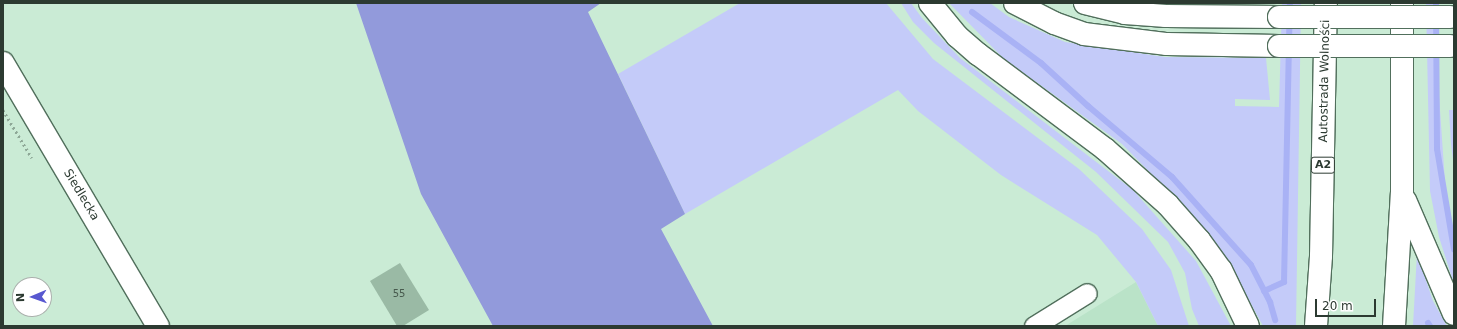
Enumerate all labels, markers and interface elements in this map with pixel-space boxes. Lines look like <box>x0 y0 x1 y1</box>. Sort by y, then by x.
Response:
street label: Autostrada Wolności <box>1317 19 1333 143</box>
road number: A2 <box>1310 156 1336 174</box>
street label: Siedlecka <box>60 167 102 223</box>
north arrow <box>12 277 52 317</box>
house number: 55 <box>393 288 405 300</box>
scale bar <box>1317 291 1378 317</box>
text: N <box>14 293 27 302</box>
text: 20 m <box>1322 299 1353 313</box>

